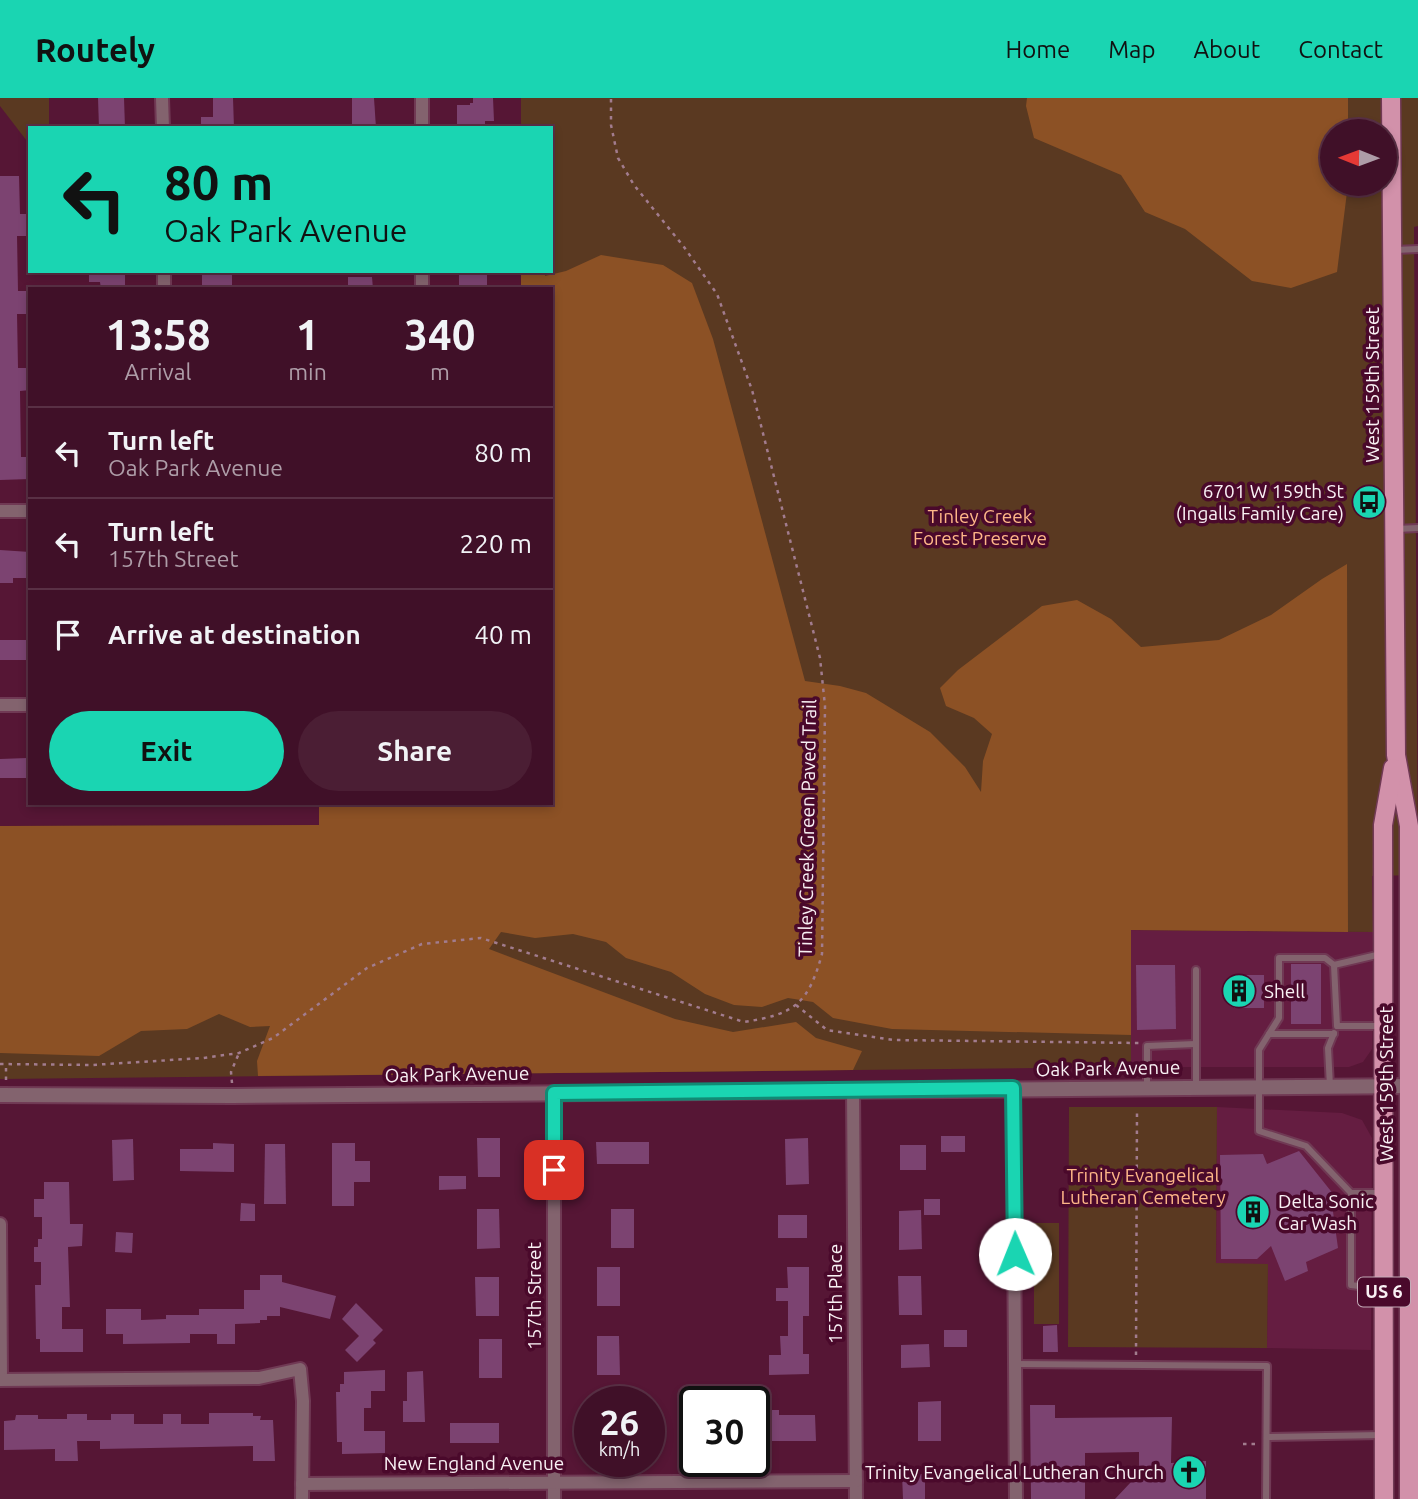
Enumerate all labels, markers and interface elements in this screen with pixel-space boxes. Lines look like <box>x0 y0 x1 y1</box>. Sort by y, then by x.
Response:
text: Routely <box>35 31 155 68</box>
text: Home <box>1005 36 1070 63</box>
text: Map <box>1108 36 1155 63</box>
text: About <box>1193 36 1260 63</box>
text: Contact <box>1298 36 1383 63</box>
north arrow <box>1320 119 1396 196</box>
map controls <box>1320 119 1397 196</box>
icon: left <box>49 154 140 245</box>
text: 80 m <box>164 154 273 209</box>
text: Oak Park Avenue <box>164 212 408 248</box>
street label: West 159th Street <box>1361 307 1383 463</box>
text: 13:58 <box>106 311 211 358</box>
text: 1 <box>296 311 319 358</box>
text: 340 <box>404 311 475 358</box>
text: Arrival <box>125 359 192 384</box>
text: min <box>288 359 327 384</box>
text: m <box>430 359 450 384</box>
text: Turn left <box>108 426 214 455</box>
icon: left <box>49 434 87 472</box>
text: 80 m <box>474 438 532 467</box>
text: Oak Park Avenue <box>108 455 283 480</box>
place label: 6701 W 159th St (Ingalls Family Care) <box>1176 480 1345 524</box>
bus stop icon: 6701 W 159th St (Ingalls Family Care) <box>1350 483 1388 521</box>
park label: Tinley Creek Forest Preserve <box>913 505 1047 549</box>
text: Turn left <box>108 517 214 546</box>
icon: left <box>49 525 87 563</box>
text: 220 m <box>460 529 532 558</box>
text: 157th Street <box>108 546 239 571</box>
icon: arrive <box>49 616 87 654</box>
text: Arrive at destination <box>108 620 361 649</box>
text: 40 m <box>474 620 532 649</box>
street label: Tinley Creek Green Paved Trail <box>794 699 820 957</box>
button: Exit <box>49 711 284 791</box>
button: Share <box>298 711 532 791</box>
building icon: Shell <box>1220 972 1258 1010</box>
place label: Shell <box>1264 980 1305 1002</box>
street label: West 159th Street <box>1375 1006 1397 1162</box>
street label: Oak Park Avenue <box>1036 1056 1180 1080</box>
street label: Oak Park Avenue <box>385 1062 529 1086</box>
pin <box>524 1140 584 1200</box>
icon: arrive <box>535 1151 573 1189</box>
park label: Trinity Evangelical Lutheran Cemetery <box>1060 1164 1226 1208</box>
place label: Delta Sonic Car Wash <box>1278 1190 1374 1234</box>
building icon: Delta Sonic Car Wash <box>1234 1193 1272 1231</box>
position arrow <box>978 1217 1052 1291</box>
street label: 157th Street <box>523 1242 545 1350</box>
street label: 157th Place <box>824 1244 846 1344</box>
road number: US 6 <box>1358 1278 1410 1307</box>
speed limit sign: 30 <box>679 1386 770 1477</box>
text: 26 <box>600 1402 639 1442</box>
text: km/h <box>599 1439 640 1459</box>
street label: New England Avenue <box>384 1452 564 1474</box>
church icon: Trinity Evangelical Lutheran Church <box>1170 1453 1208 1491</box>
place label: Trinity Evangelical Lutheran Church <box>865 1461 1164 1483</box>

